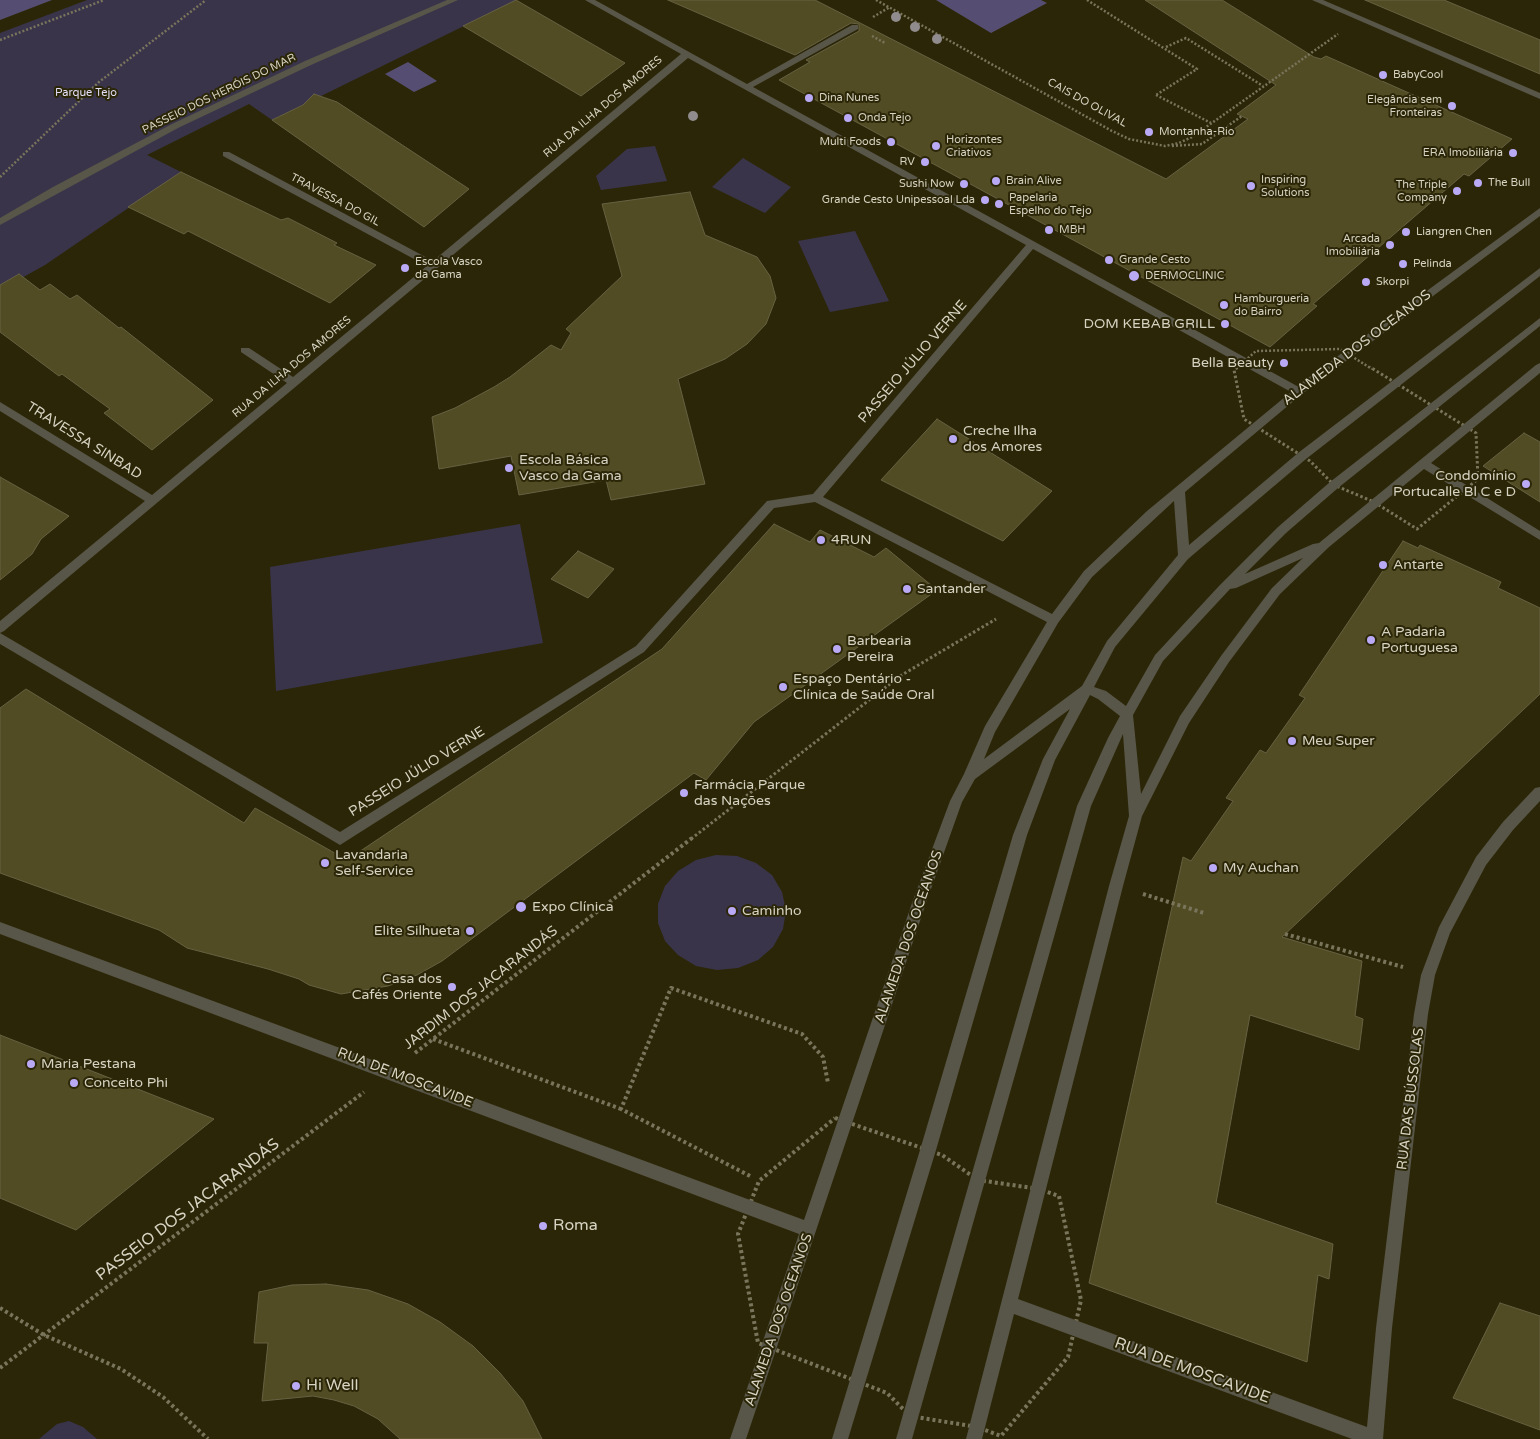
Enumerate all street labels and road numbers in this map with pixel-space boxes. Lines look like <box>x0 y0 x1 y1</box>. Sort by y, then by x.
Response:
street label: PASSEIO DOS HERÓIS DO MAR <box>140 51 298 137</box>
street label: RUA DA ILHA DOS AMORES <box>541 53 665 161</box>
street label: CAIS DO OLIVAL <box>1045 76 1129 130</box>
street label: TRAVESSA DO GIL <box>288 171 382 229</box>
street label: ALAMEDA DOS OCEANOS <box>1280 287 1434 409</box>
street label: PASSEIO JÚLIO VERNE <box>855 297 971 427</box>
street label: RUA DA ILHA DOS AMORES <box>230 313 354 421</box>
street label: TRAVESSA SINBAD <box>23 399 145 483</box>
street label: PASSEIO JÚLIO VERNE <box>346 723 488 821</box>
street label: ALAMEDA DOS OCEANOS <box>872 849 946 1025</box>
street label: JARDIM DOS JACARANDÁS <box>401 923 561 1053</box>
street label: RUA DAS BÚSSOLAS <box>1394 1027 1428 1171</box>
street label: RUA DE MOSCAVIDE <box>335 1044 475 1112</box>
street label: PASSEIO DOS JACARANDÁS <box>93 1135 283 1285</box>
street label: ALAMEDA DOS OCEANOS <box>742 1232 816 1408</box>
street label: RUA DE MOSCAVIDE <box>1112 1334 1272 1408</box>

